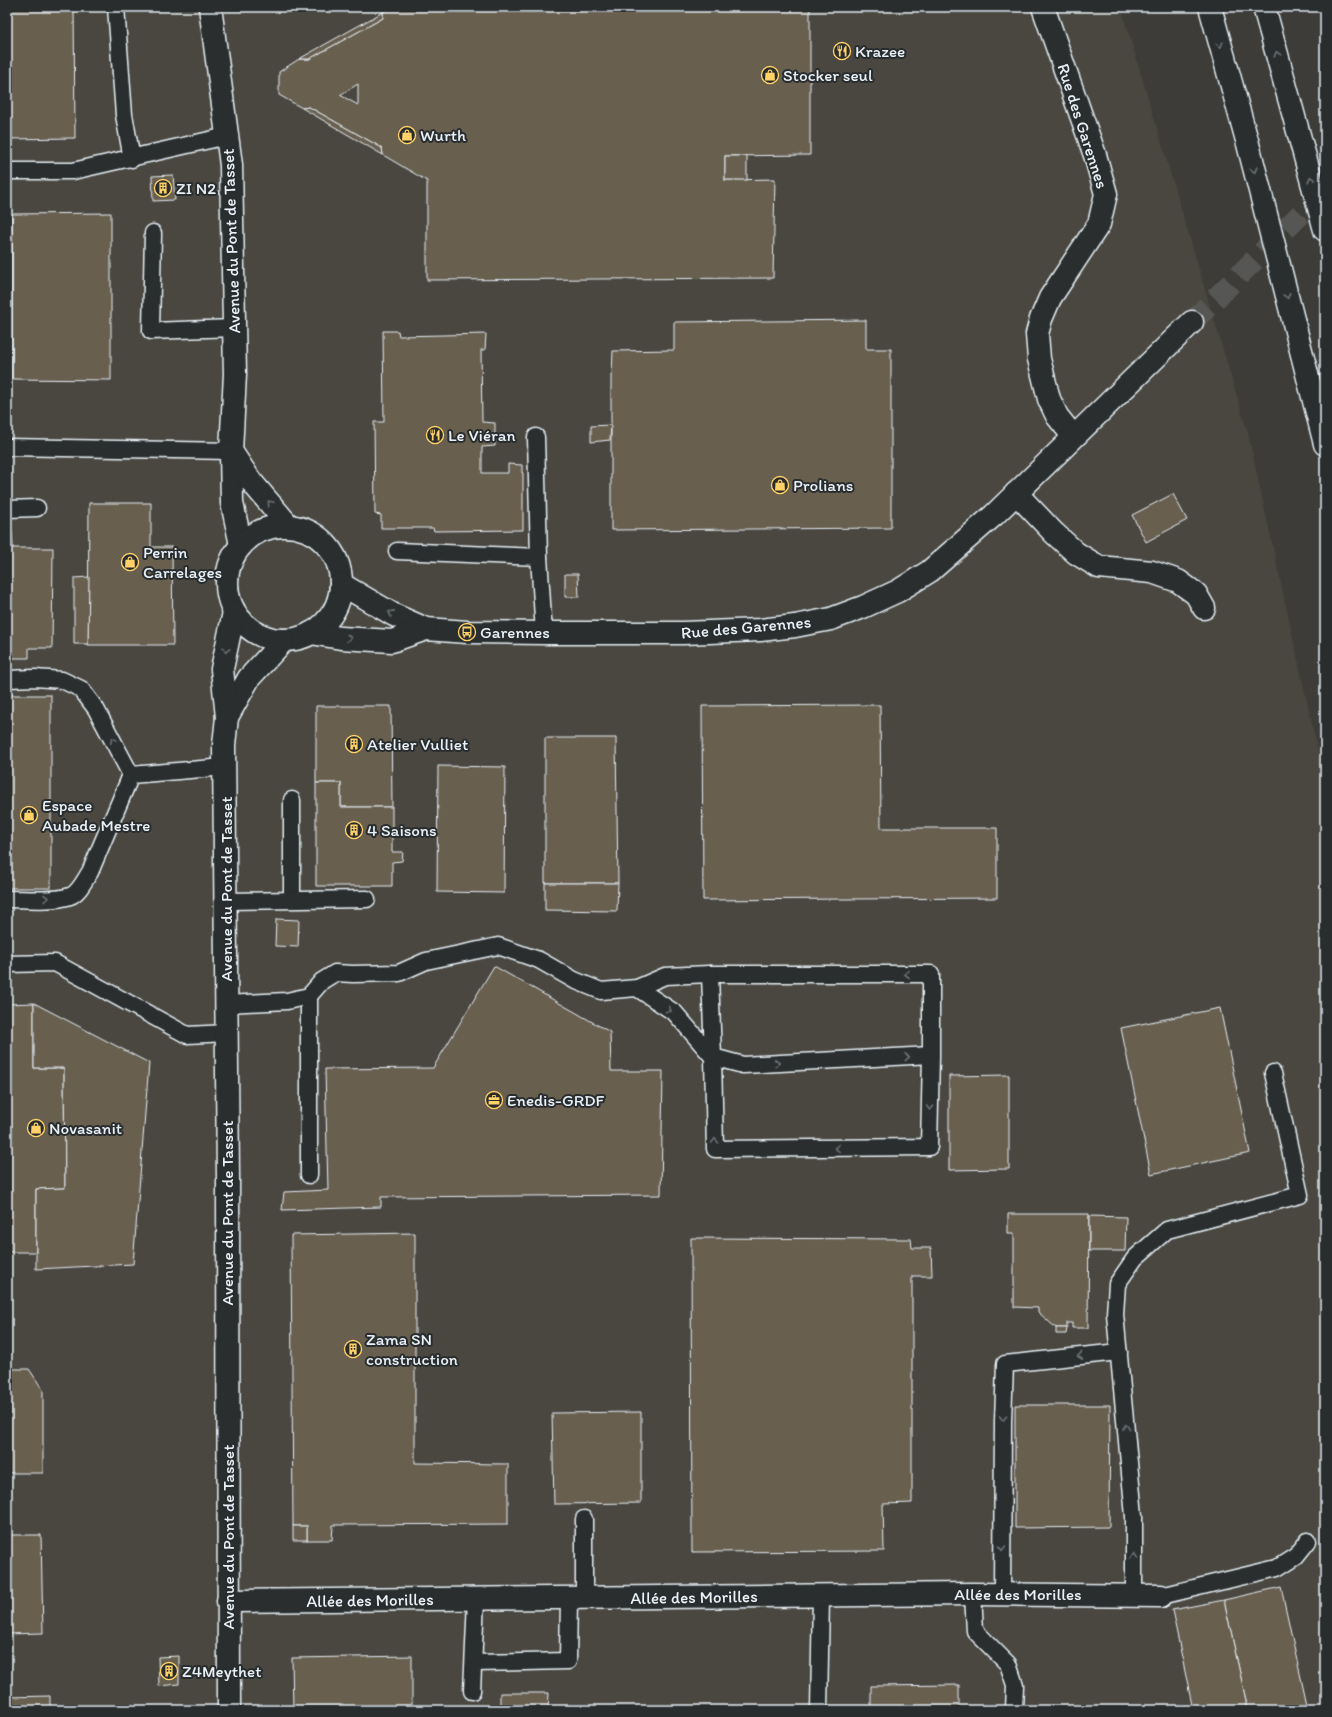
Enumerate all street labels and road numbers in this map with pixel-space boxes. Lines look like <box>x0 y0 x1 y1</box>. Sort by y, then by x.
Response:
street label: Rue des Garennes <box>1053 61 1113 191</box>
street label: Avenue du Pont de Tasset <box>218 148 244 334</box>
street label: Rue des Garennes <box>680 611 812 643</box>
street label: Avenue du Pont de Tasset <box>216 796 236 982</box>
street label: Avenue du Pont de Tasset <box>217 1120 237 1306</box>
street label: Avenue du Pont de Tasset <box>218 1444 238 1630</box>
street label: Allée des Morilles <box>954 1584 1082 1604</box>
street label: Allée des Morilles <box>630 1586 758 1608</box>
street label: Allée des Morilles <box>306 1589 434 1611</box>

